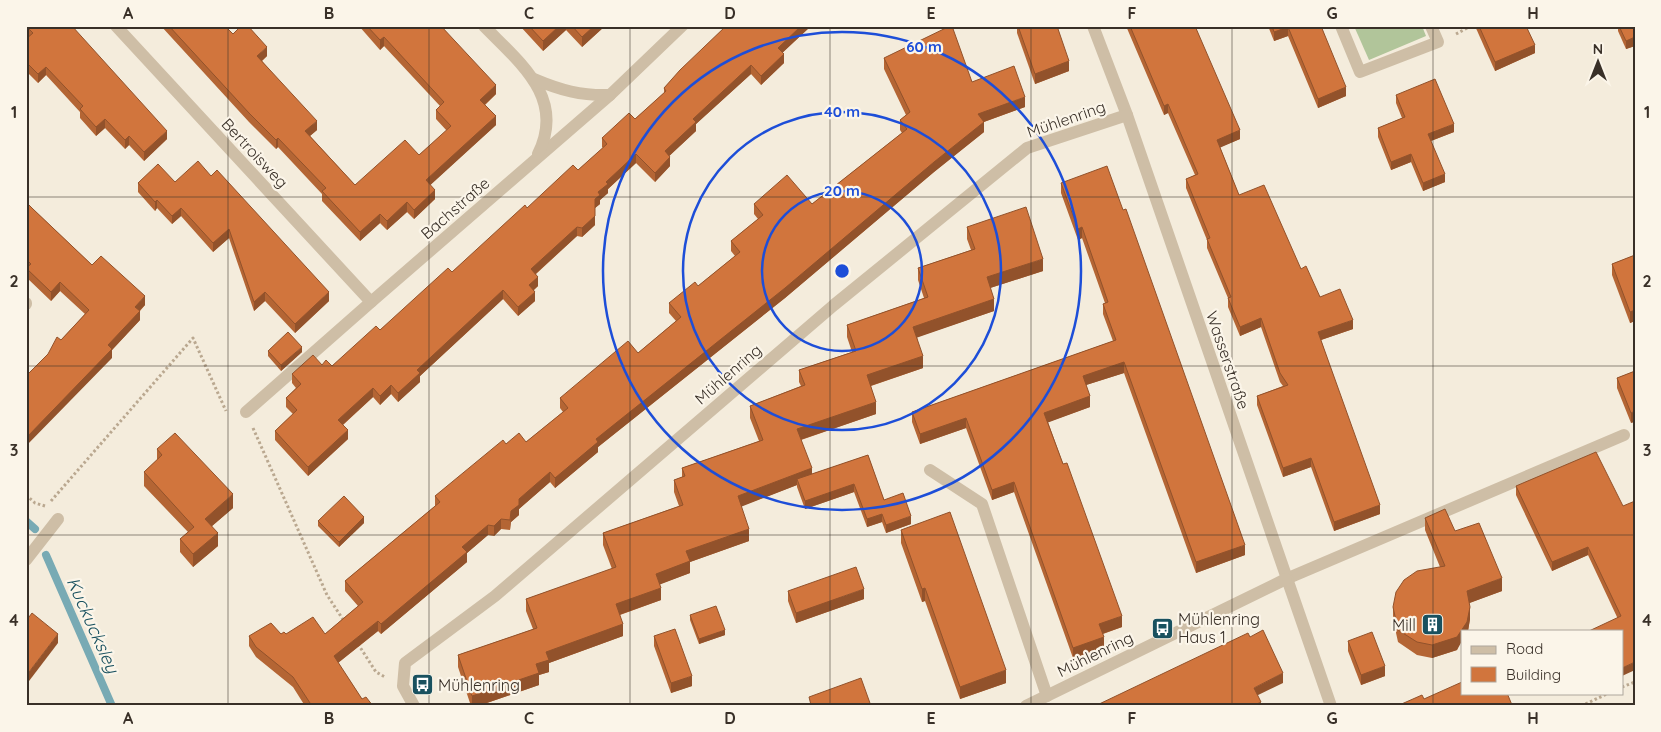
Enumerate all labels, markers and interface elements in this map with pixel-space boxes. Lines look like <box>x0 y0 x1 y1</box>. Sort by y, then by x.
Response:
text: A <box>123 3 134 23</box>
text: B <box>324 3 334 23</box>
text: C <box>524 3 534 23</box>
text: D <box>724 3 736 23</box>
text: E <box>926 3 936 23</box>
text: F <box>1128 3 1137 23</box>
text: G <box>1326 3 1338 23</box>
text: H <box>1527 3 1539 23</box>
text: 60 m <box>906 37 942 56</box>
north arrow <box>1574 38 1624 88</box>
text: N <box>1593 40 1603 58</box>
street label: Mühlenring <box>1024 96 1108 142</box>
text: 1 <box>11 102 17 122</box>
text: 40 m <box>824 102 860 121</box>
text: 1 <box>1644 102 1650 122</box>
street label: Bertroisweg <box>218 114 292 192</box>
street label: Bachstraße <box>416 173 494 243</box>
text: 20 m <box>824 181 860 200</box>
centre of rings <box>833 262 851 280</box>
text: 2 <box>9 271 19 291</box>
text: 2 <box>1642 271 1652 291</box>
street label: Wasserstraße <box>1202 308 1254 412</box>
street label: Mühlenring <box>690 340 766 408</box>
text: 3 <box>10 440 18 460</box>
text: 3 <box>1643 440 1651 460</box>
water label: Kuckucksley <box>62 573 125 678</box>
place label: Mühlenring Haus 1 <box>1178 609 1260 647</box>
text: 4 <box>9 610 19 630</box>
text: 4 <box>1642 610 1652 630</box>
building icon: Mill <box>1420 613 1444 637</box>
place label: Mill <box>1392 615 1416 635</box>
bus stop icon: Mühlenring Haus 1 <box>1150 616 1174 640</box>
street label: Mühlenring <box>1054 627 1136 681</box>
legend <box>1461 630 1624 694</box>
text: Road <box>1506 639 1543 658</box>
text: Building <box>1506 665 1561 684</box>
bus stop icon: Mühlenring <box>410 673 434 697</box>
place label: Mühlenring <box>438 675 520 695</box>
text: A <box>123 708 134 728</box>
text: B <box>324 708 334 728</box>
text: C <box>524 708 534 728</box>
text: D <box>724 708 736 728</box>
text: E <box>926 708 936 728</box>
text: F <box>1128 708 1137 728</box>
text: G <box>1326 708 1338 728</box>
text: H <box>1527 708 1539 728</box>

